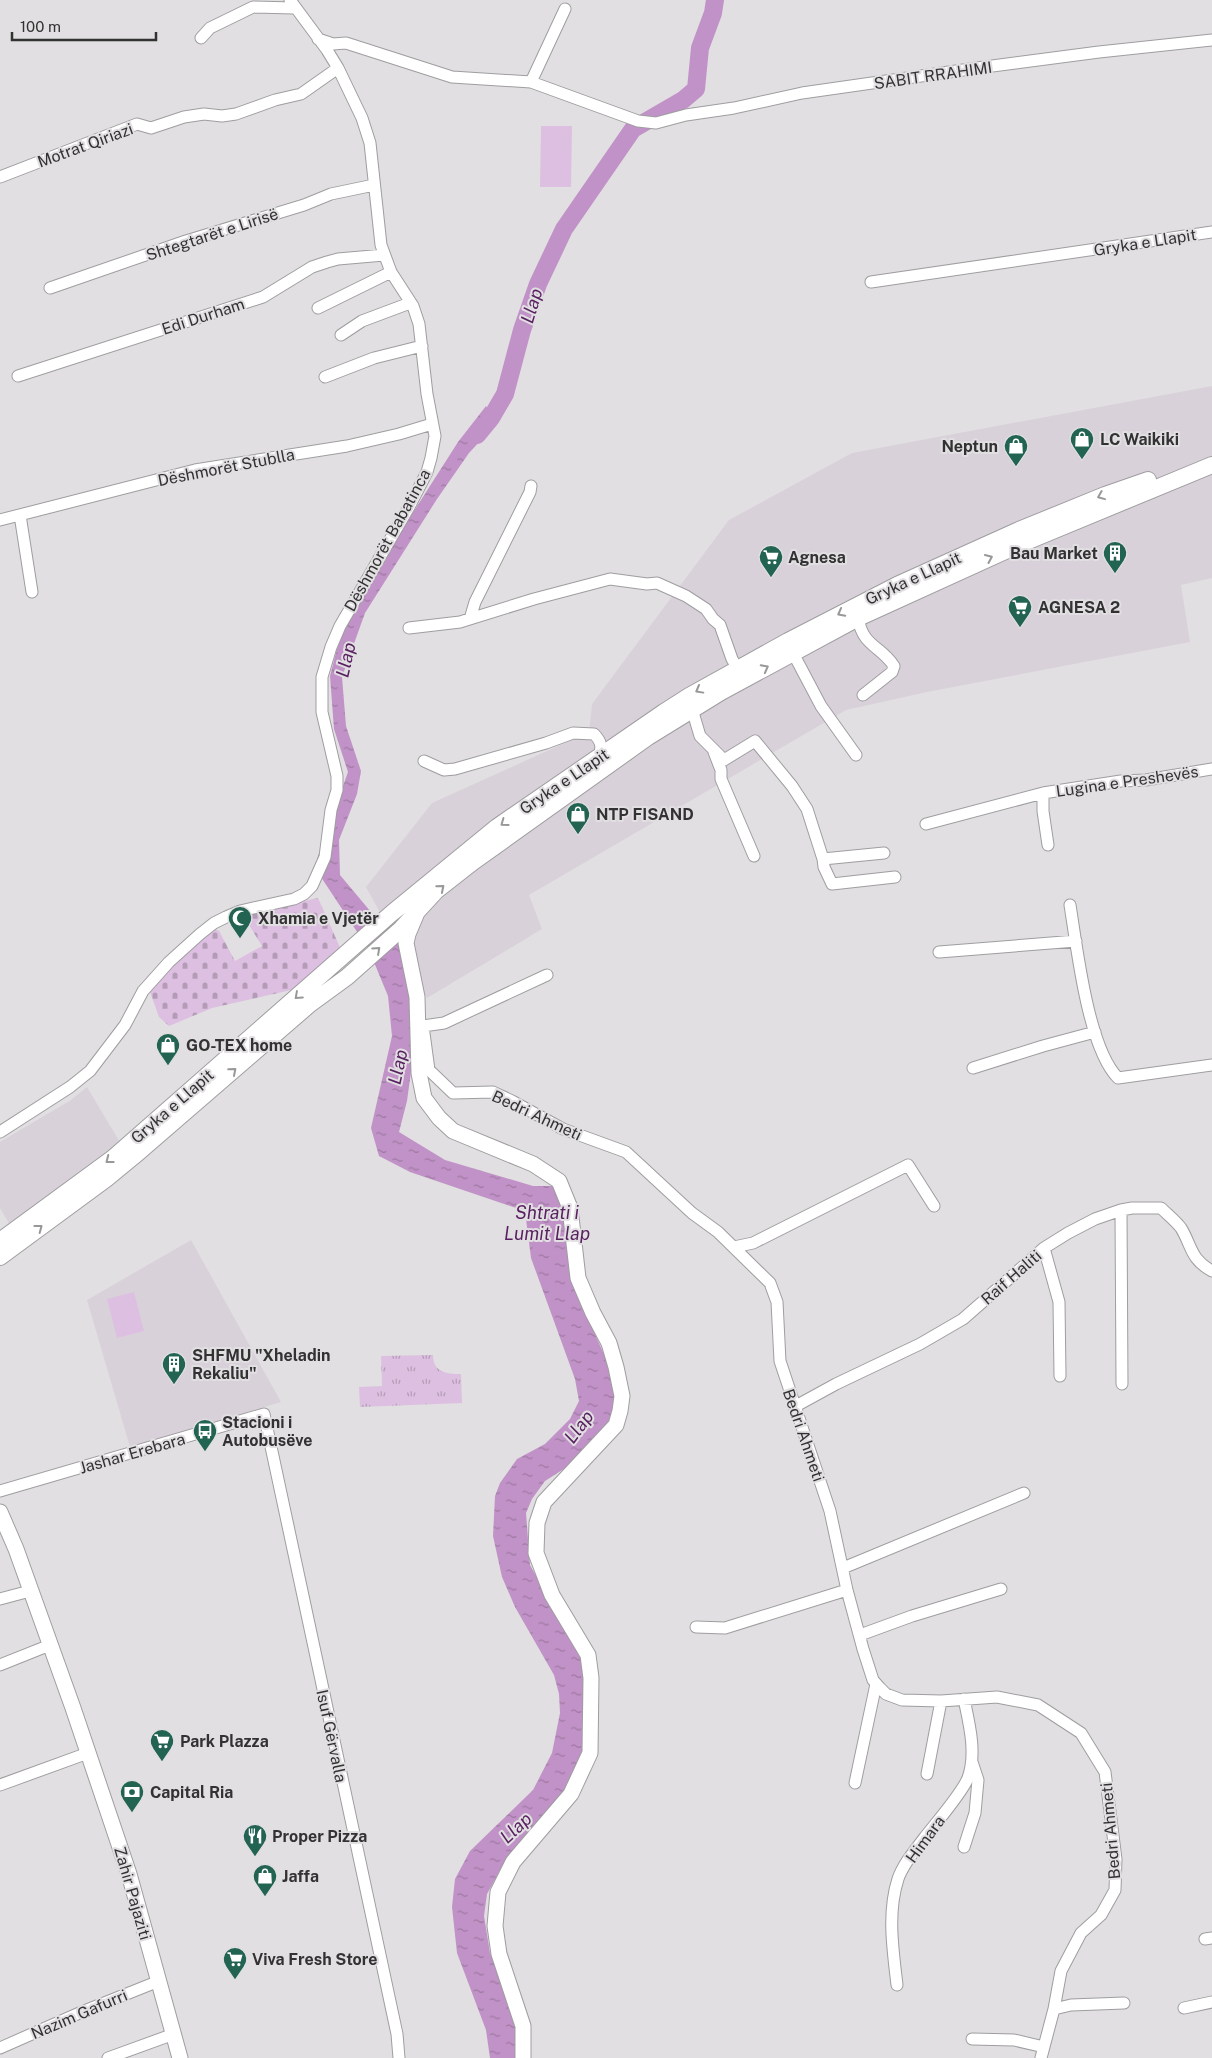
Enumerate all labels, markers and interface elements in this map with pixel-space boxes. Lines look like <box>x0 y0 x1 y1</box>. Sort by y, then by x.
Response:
scale bar <box>12 10 156 42</box>
text: 100 m <box>20 18 61 35</box>
street label: SABIT RRAHIMI <box>873 58 993 93</box>
street label: Motrat Qiriazi <box>35 119 135 172</box>
street label: Shtegtarët e Lirisë <box>144 204 281 265</box>
street label: Gryka e Llapit <box>1092 225 1198 260</box>
water label: Llap <box>516 286 547 326</box>
street label: Edi Durham <box>159 294 247 339</box>
shop icon: LC Waikiki <box>1069 426 1095 460</box>
place label: LC Waikiki <box>1100 430 1179 449</box>
shop icon: Neptun <box>1003 433 1029 467</box>
place label: Neptun <box>941 437 998 456</box>
street label: Dëshmorët Stublla <box>156 445 296 490</box>
street label: Dëshmorët Babatinca <box>340 466 434 615</box>
one-way arrow <box>1097 490 1106 501</box>
building icon: Bau Market <box>1102 540 1128 574</box>
supermarket icon: Agnesa <box>758 544 784 578</box>
place label: Bau Market <box>1010 544 1098 563</box>
place label: Agnesa <box>788 548 846 567</box>
street label: Gryka e Llapit <box>862 548 964 609</box>
one-way arrow <box>984 553 993 564</box>
supermarket icon: AGNESA 2 <box>1007 594 1033 628</box>
place label: AGNESA 2 <box>1038 598 1120 617</box>
one-way arrow <box>838 606 847 616</box>
water label: Llap <box>331 640 360 679</box>
one-way arrow <box>760 664 769 674</box>
one-way arrow <box>695 684 704 694</box>
street label: Gryka e Llapit <box>516 745 612 818</box>
street label: Lugina e Preshevës <box>1055 762 1200 801</box>
shop icon: NTP FISAND <box>565 801 591 835</box>
place label: NTP FISAND <box>596 805 694 824</box>
one-way arrow <box>500 817 510 826</box>
one-way arrow <box>435 885 444 894</box>
mosque icon: Xhamia e Vjetër <box>227 905 253 939</box>
place label: Xhamia e Vjetër <box>258 909 379 928</box>
one-way arrow <box>371 947 380 956</box>
one-way arrow <box>294 990 303 999</box>
shop icon: GO-TEX home <box>155 1032 181 1066</box>
place label: GO-TEX home <box>186 1036 292 1055</box>
water label: Llap <box>384 1047 411 1086</box>
street label: Gryka e Llapit <box>127 1065 218 1147</box>
one-way arrow <box>227 1068 236 1076</box>
street label: Bedri Ahmeti <box>489 1086 585 1145</box>
one-way arrow <box>105 1154 115 1163</box>
water label: Shtrati i Lumit Llap <box>504 1202 590 1244</box>
one-way arrow <box>33 1225 43 1234</box>
street label: Raif Haliti <box>977 1246 1045 1309</box>
place label: SHFMU "Xheladin Rekaliu" <box>192 1346 331 1383</box>
building icon: SHFMU "Xheladin Rekaliu" <box>161 1351 187 1385</box>
street label: Bedri Ahmeti <box>779 1386 828 1484</box>
water label: Llap <box>560 1406 598 1447</box>
place label: Stacioni i Autobusëve <box>222 1413 312 1450</box>
bus stop icon: Stacioni i Autobusëve <box>192 1418 218 1452</box>
street label: Jashar Erebara <box>77 1429 187 1478</box>
street label: Isuf Gërvalla <box>312 1688 351 1784</box>
supermarket icon: Park Plazza <box>149 1728 175 1762</box>
place label: Park Plazza <box>180 1732 269 1751</box>
bank icon: Capital Ria <box>119 1779 145 1813</box>
street label: Bedri Ahmeti <box>1097 1782 1124 1880</box>
place label: Capital Ria <box>150 1783 233 1802</box>
water label: Llap <box>496 1808 536 1847</box>
street label: Himara <box>902 1812 949 1867</box>
restaurant icon: Proper Pizza <box>242 1823 268 1857</box>
place label: Proper Pizza <box>272 1827 367 1846</box>
street label: Zahir Pajaziti <box>110 1844 155 1942</box>
shop icon: Jaffa <box>252 1863 278 1897</box>
place label: Jaffa <box>282 1867 319 1886</box>
supermarket icon: Viva Fresh Store <box>222 1946 248 1980</box>
place label: Viva Fresh Store <box>252 1950 378 1969</box>
street label: Nazim Gafurri <box>28 1986 130 2043</box>

